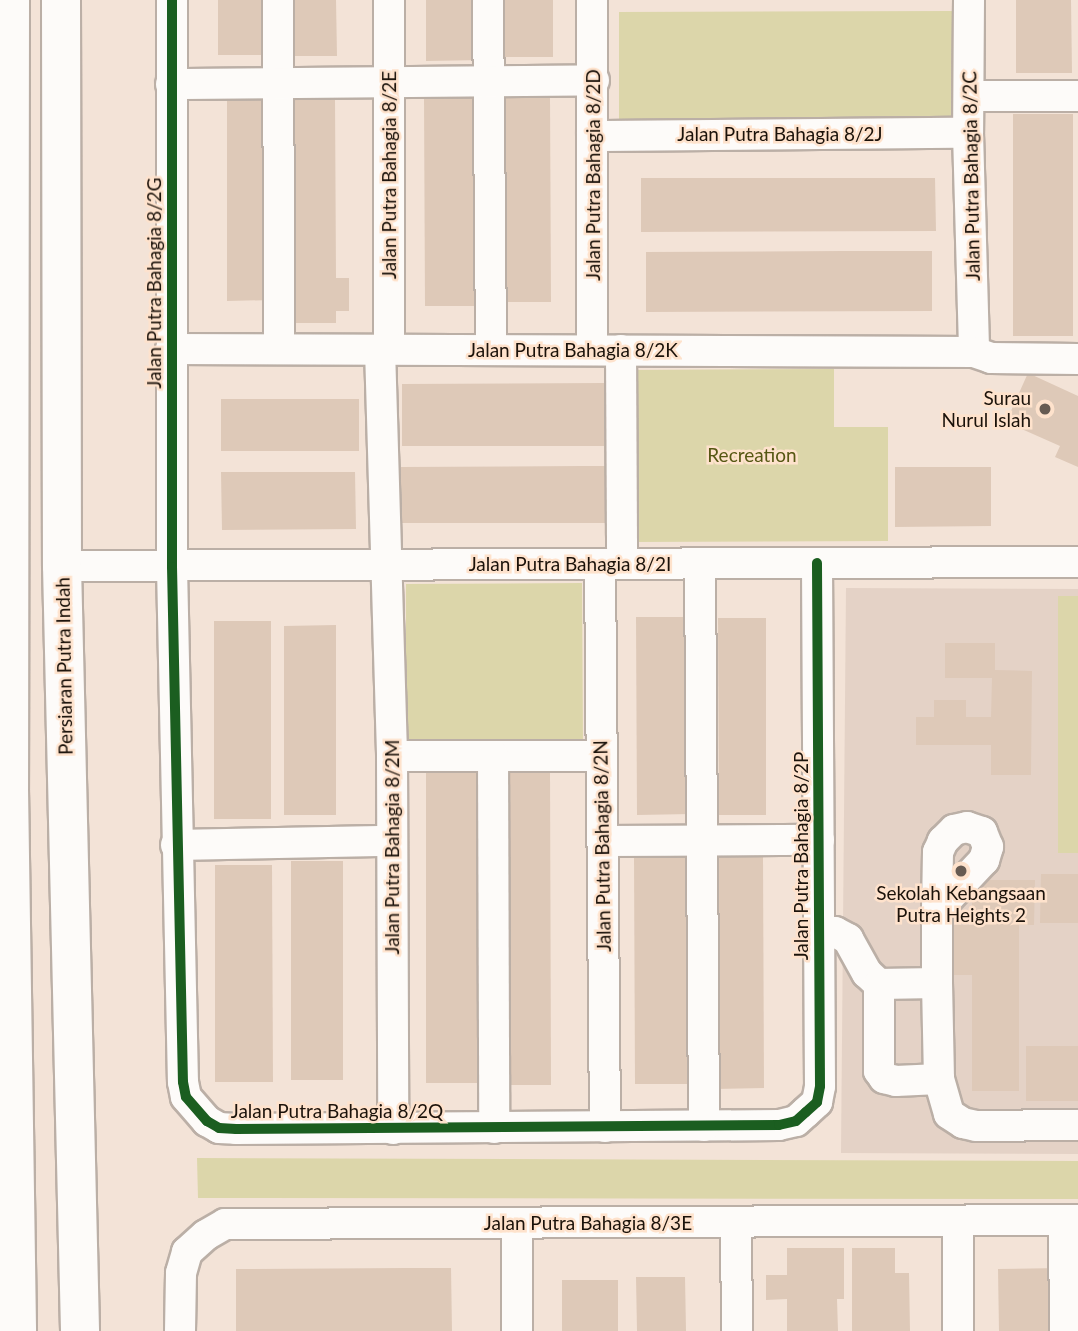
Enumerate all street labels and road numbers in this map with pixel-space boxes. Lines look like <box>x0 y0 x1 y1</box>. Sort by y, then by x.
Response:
street label: Jalan Putra Bahagia 8/2D <box>582 69 604 281</box>
street label: Jalan Putra Bahagia 8/2E <box>378 71 400 279</box>
street label: Jalan Putra Bahagia 8/2C <box>958 71 984 281</box>
street label: Jalan Putra Bahagia 8/2J <box>677 123 883 145</box>
street label: Jalan Putra Bahagia 8/2G <box>143 177 165 389</box>
street label: Jalan Putra Bahagia 8/2K <box>468 339 678 361</box>
street label: Jalan Putra Bahagia 8/2I <box>469 553 671 575</box>
street label: Persiaran Putra Indah <box>51 577 77 755</box>
street label: Jalan Putra Bahagia 8/2M <box>381 740 403 954</box>
street label: Jalan Putra Bahagia 8/2N <box>589 740 615 952</box>
street label: Jalan Putra Bahagia 8/2P <box>790 752 812 960</box>
street label: Jalan Putra Bahagia 8/2Q <box>231 1100 443 1122</box>
street label: Jalan Putra Bahagia 8/3E <box>484 1212 692 1234</box>

